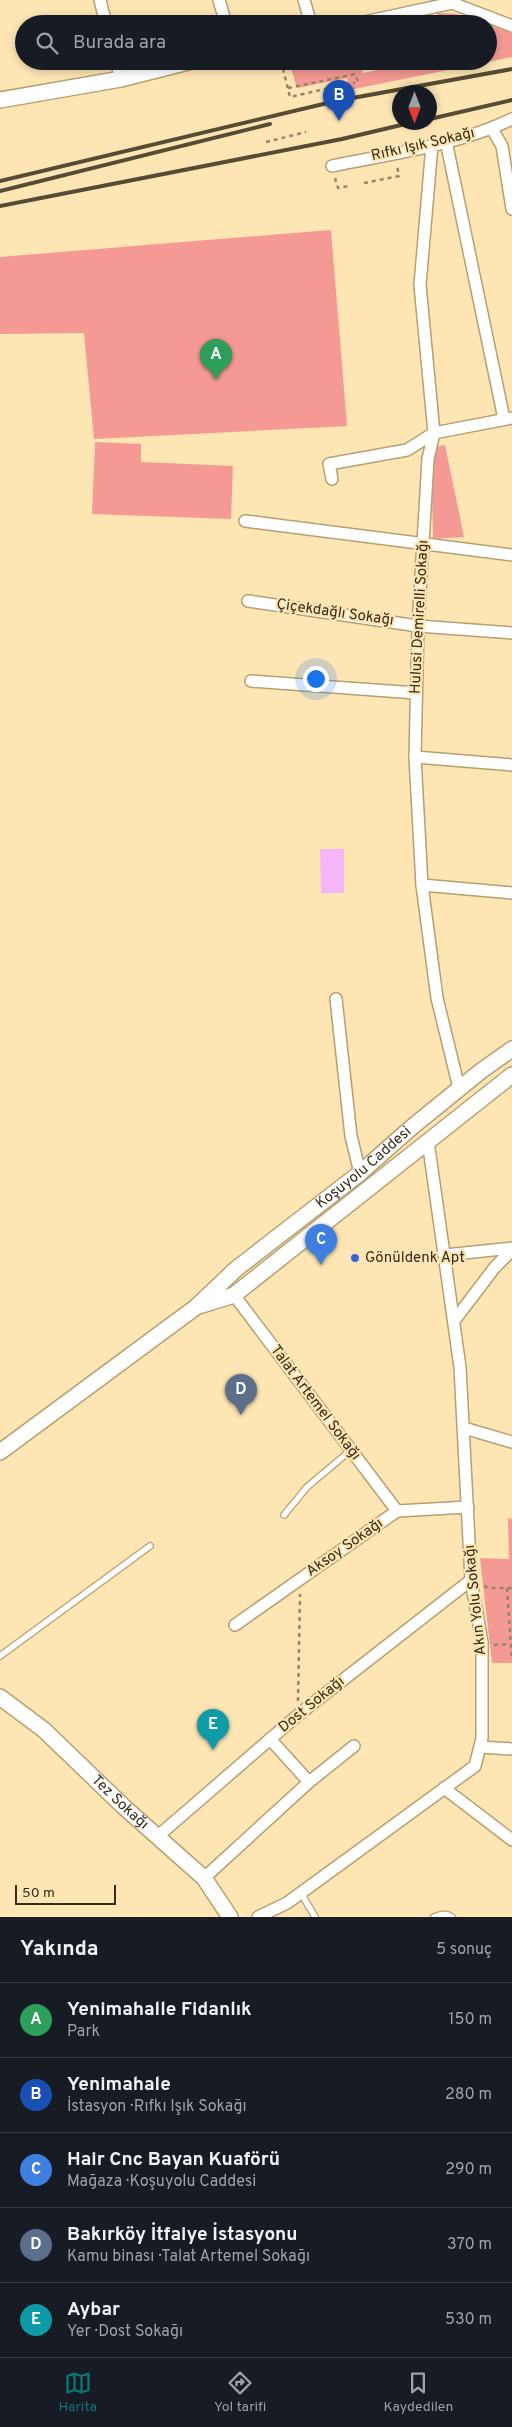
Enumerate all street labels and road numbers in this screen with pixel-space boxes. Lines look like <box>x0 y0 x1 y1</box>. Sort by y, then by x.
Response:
street label: Rıfkı Işık Sokağı <box>369 124 477 166</box>
street label: Hulusi Demirelli Sokağı <box>406 539 434 695</box>
street label: Çiçekdağlı Sokağı <box>275 595 395 631</box>
street label: Koşuyolu Caddesi <box>312 1122 415 1213</box>
street label: Talat Artemel Sokağı <box>265 1342 365 1464</box>
street label: Aksoy Sokağı <box>303 1515 387 1581</box>
street label: Akın Yolu Sokağı <box>461 1544 491 1656</box>
street label: Dost Sokağı <box>275 1673 349 1737</box>
street label: Tez Sokağı <box>87 1771 153 1834</box>

